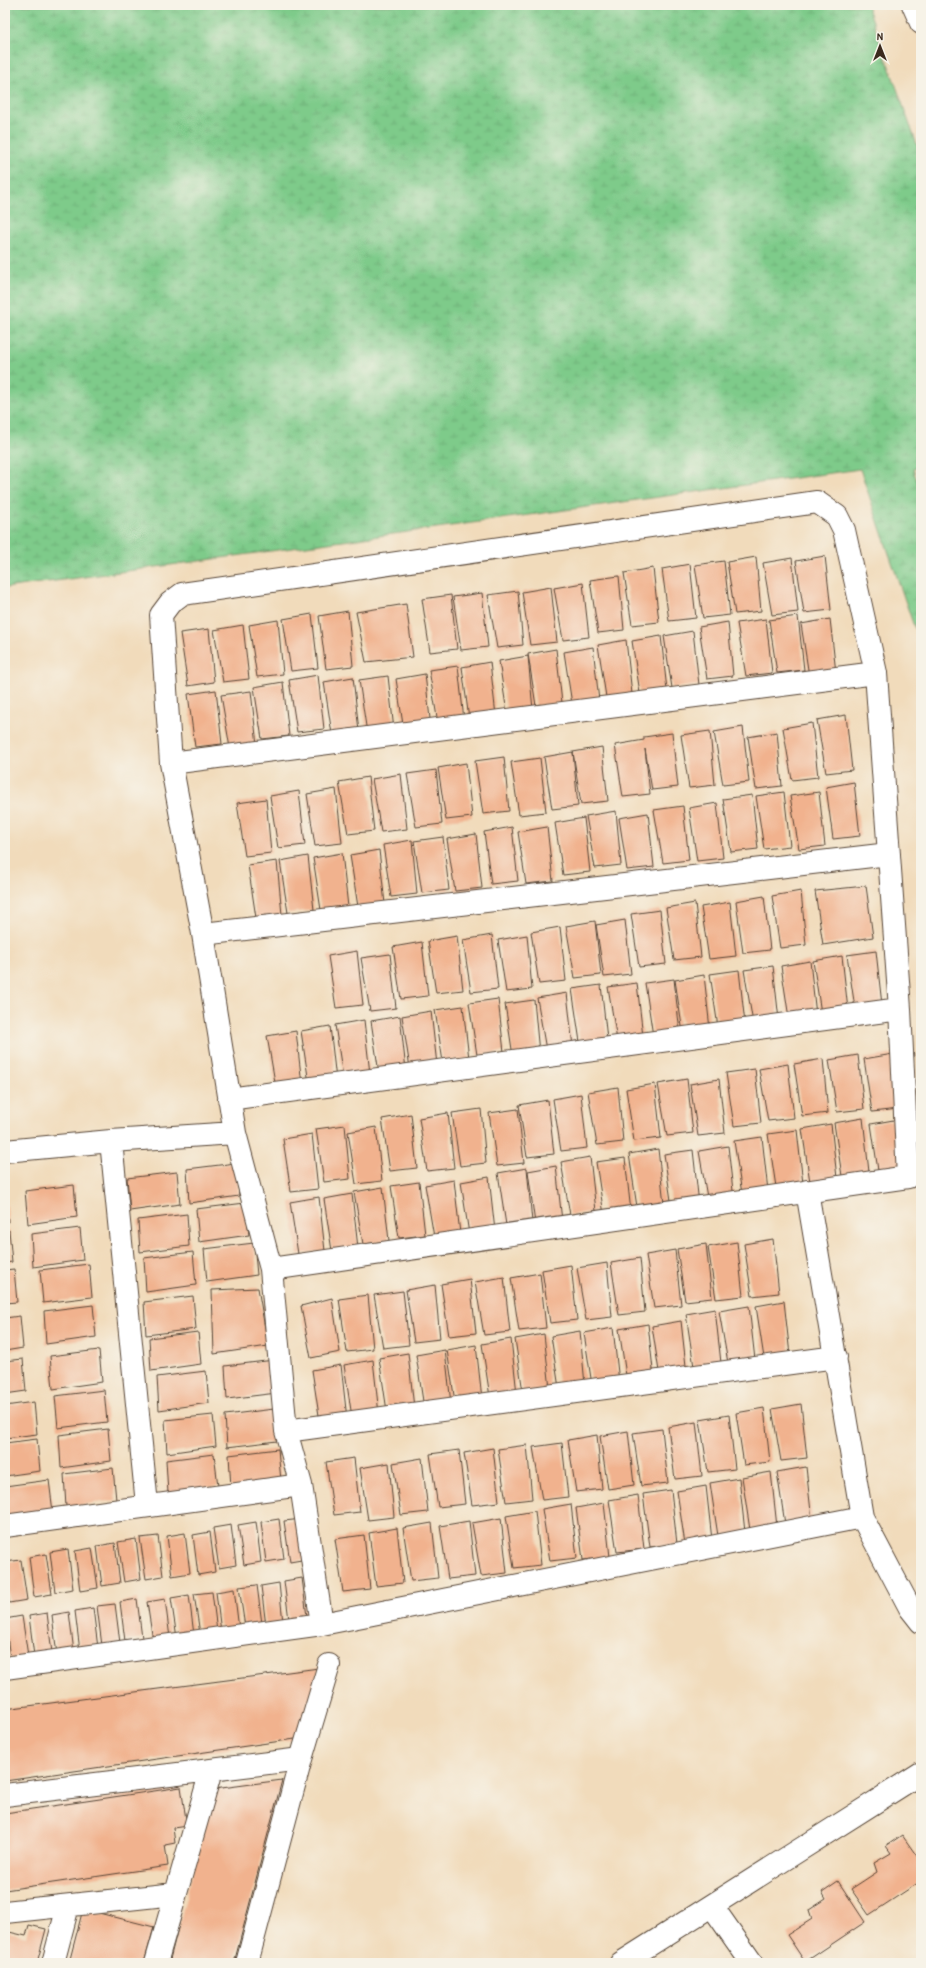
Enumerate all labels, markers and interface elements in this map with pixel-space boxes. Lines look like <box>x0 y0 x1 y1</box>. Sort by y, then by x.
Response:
north arrow <box>860 26 900 66</box>
text: N <box>877 29 883 43</box>

